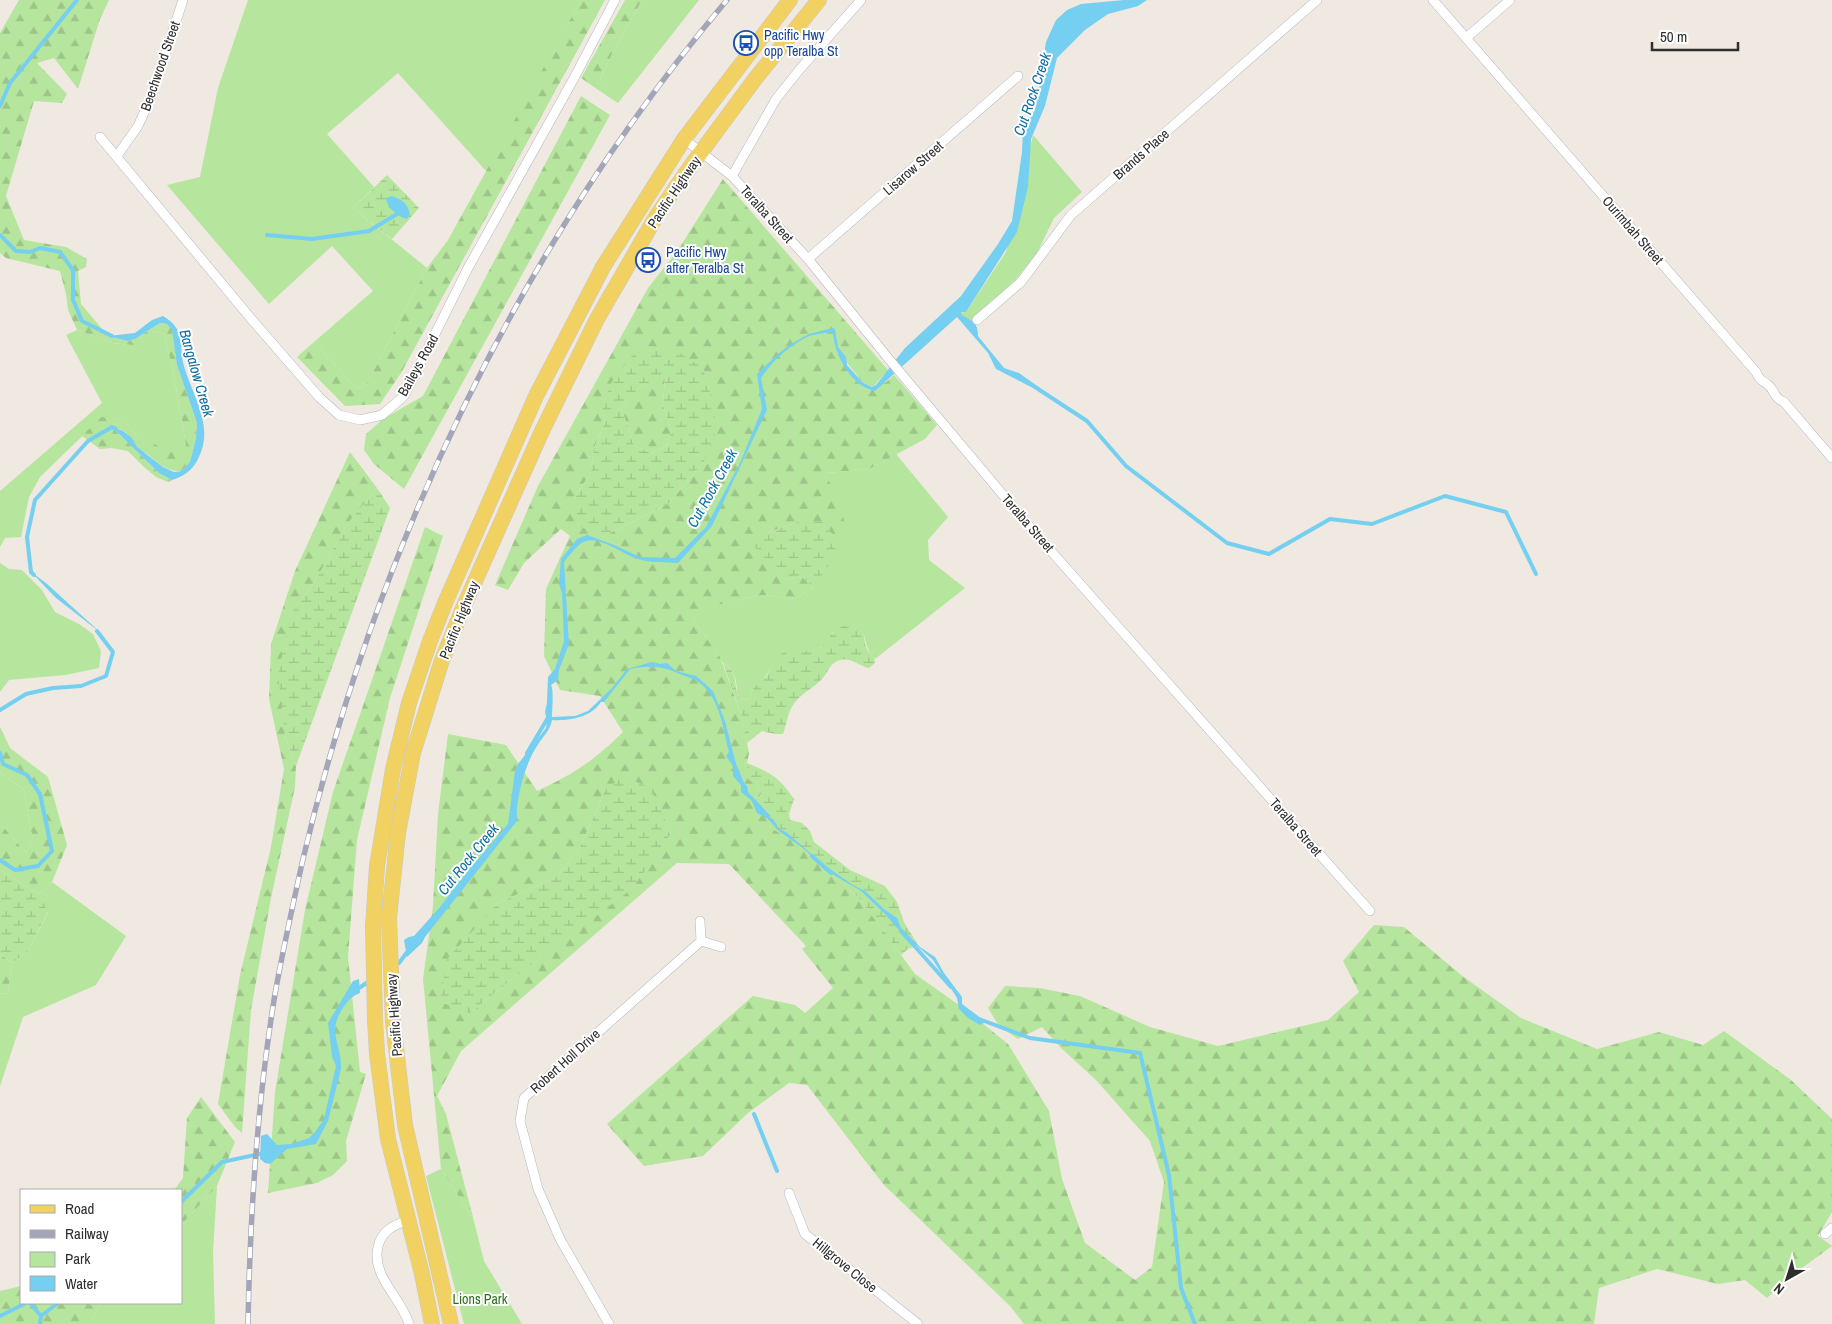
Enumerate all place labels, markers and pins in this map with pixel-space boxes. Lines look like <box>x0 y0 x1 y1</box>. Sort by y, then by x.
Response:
place label: Pacific Hwy opp Teralba St <box>764 26 838 60</box>
bus stop icon: Pacific Hwy opp Teralba St <box>733 30 759 56</box>
place label: Pacific Hwy after Teralba St <box>666 243 744 277</box>
bus stop icon: Pacific Hwy after Teralba St <box>635 247 661 273</box>

